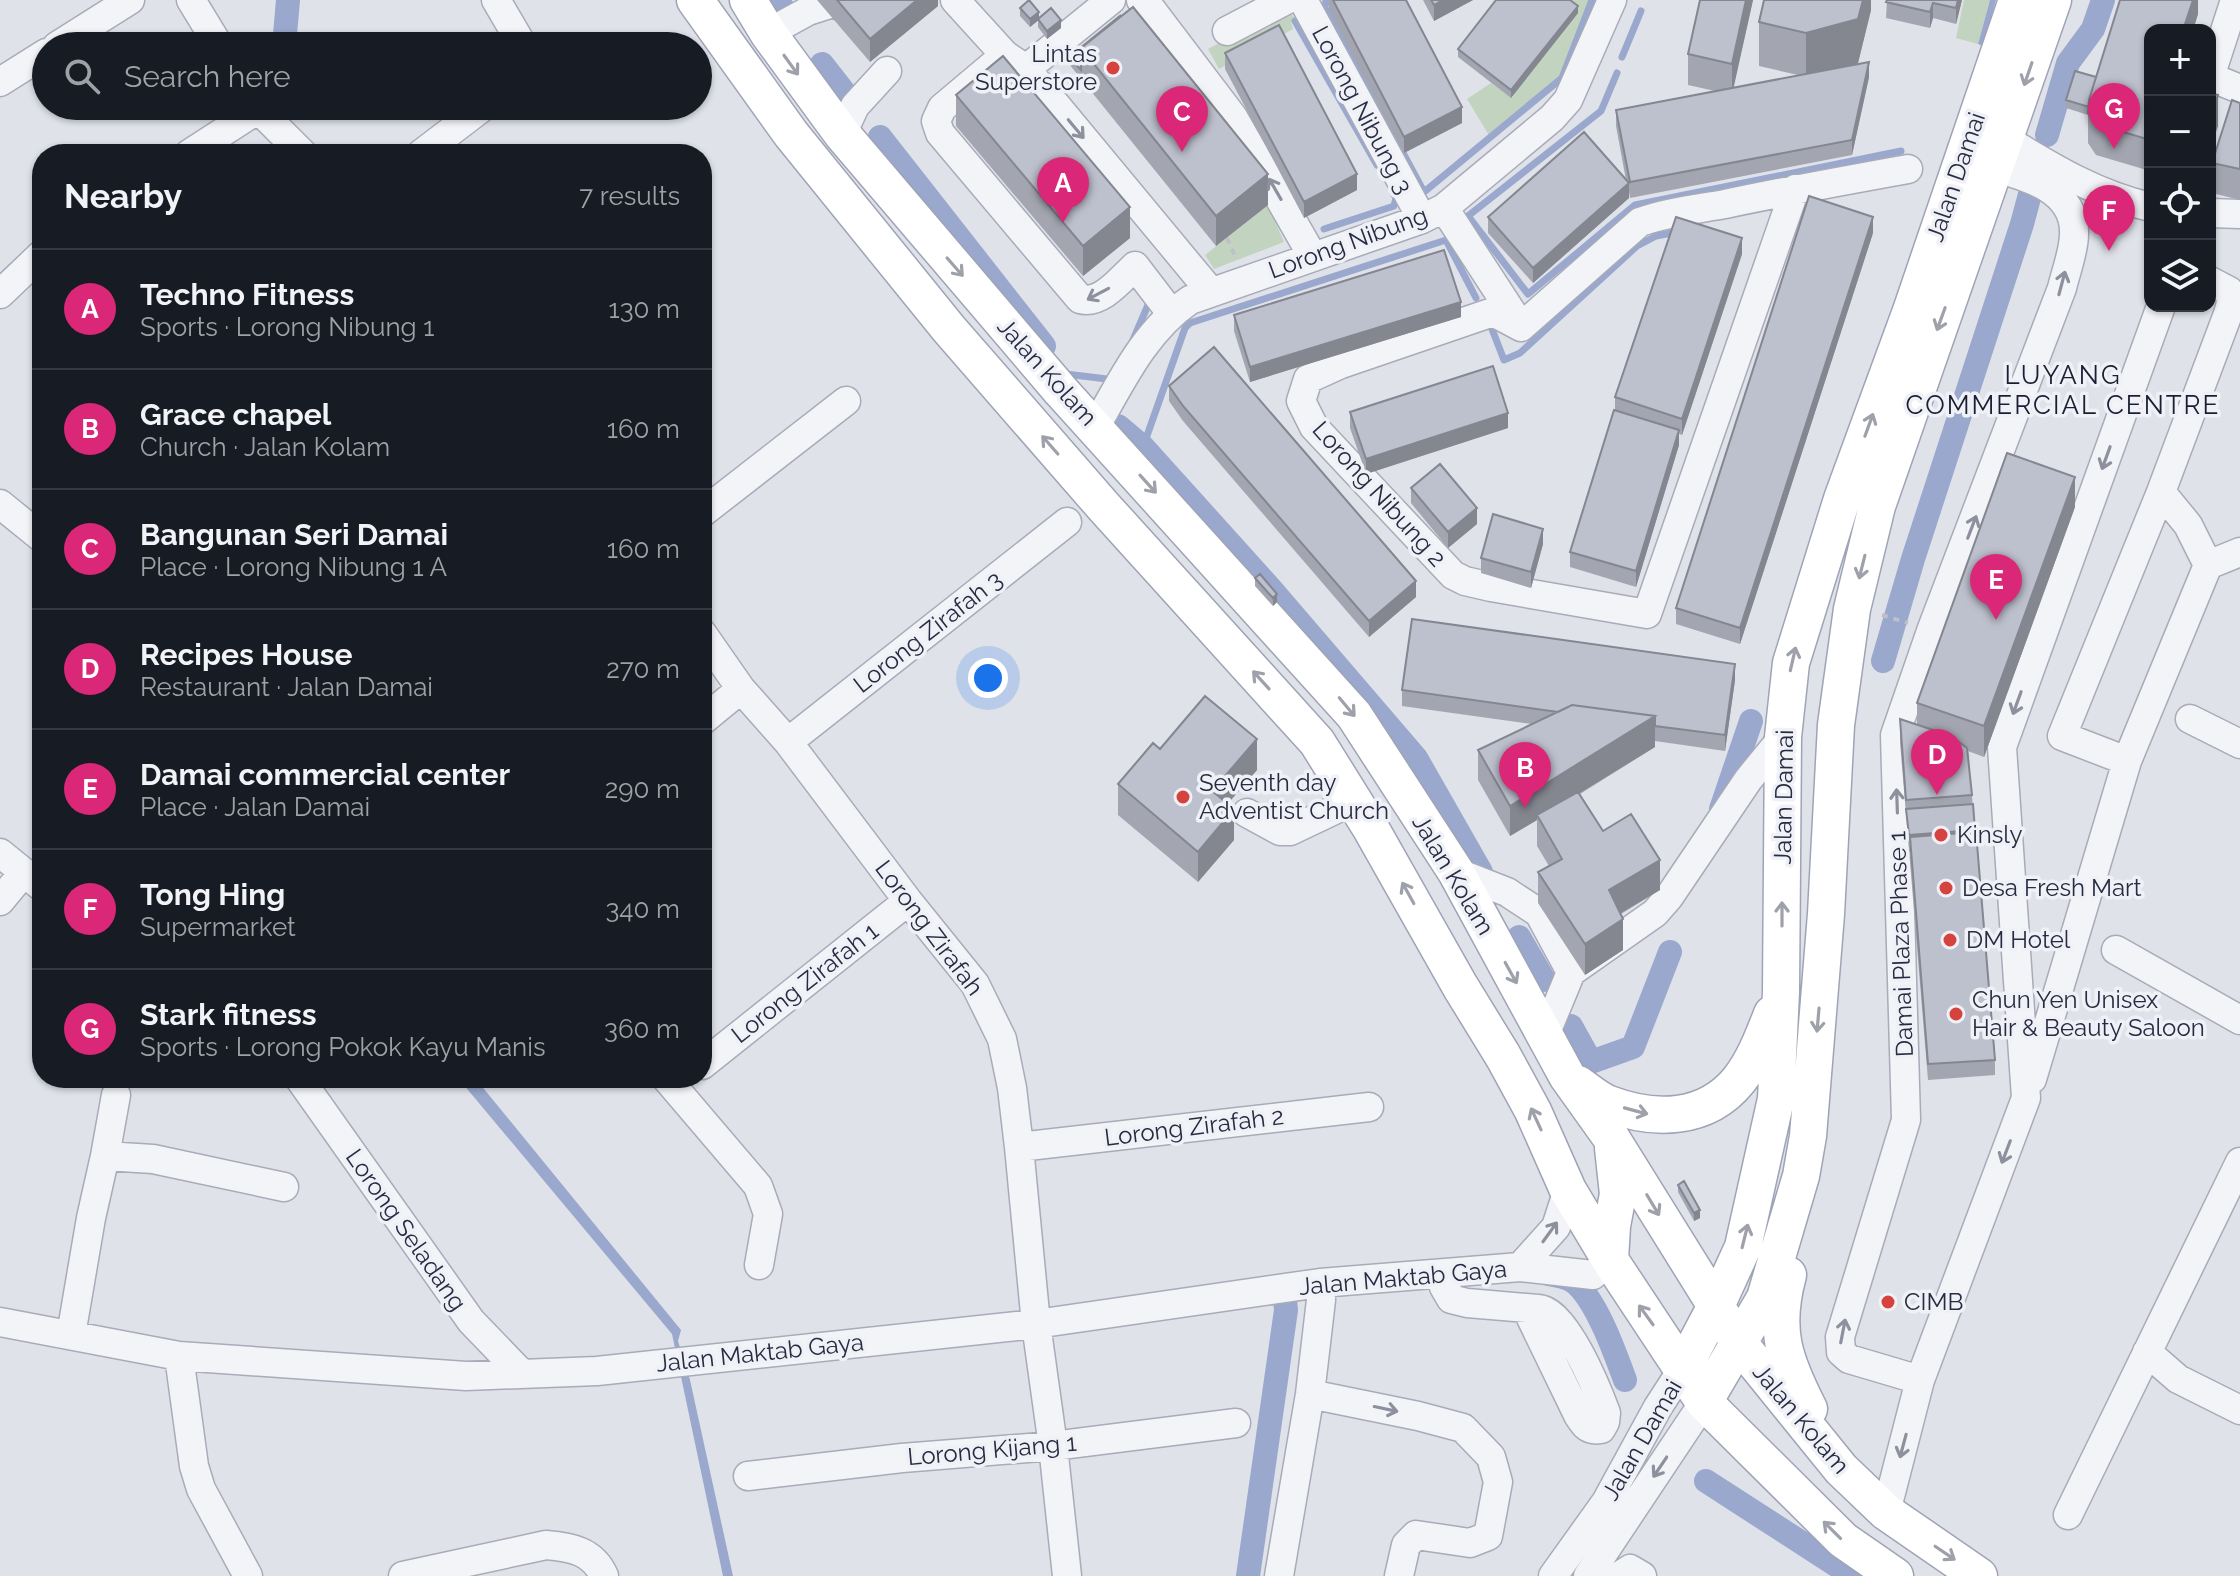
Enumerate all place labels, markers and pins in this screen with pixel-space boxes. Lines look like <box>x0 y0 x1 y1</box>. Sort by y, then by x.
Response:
place label: Lintas Superstore <box>975 39 1097 96</box>
marker: Lintas Superstore <box>1104 59 1122 77</box>
pin: G <box>2088 83 2140 149</box>
pin: C <box>1156 86 1208 152</box>
pin: A <box>1037 157 1089 223</box>
pin: F <box>2083 185 2135 251</box>
pin: E <box>1970 554 2022 620</box>
pin: D <box>1911 729 1963 795</box>
pin: B <box>1499 742 1551 808</box>
place label: Seventh day Adventist Church <box>1199 768 1389 825</box>
marker: Seventh day Adventist Church <box>1174 788 1192 806</box>
place label: Kinsly <box>1957 820 2022 849</box>
marker: Kinsly <box>1932 826 1950 844</box>
place label: Desa Fresh Mart <box>1962 873 2142 902</box>
marker: Desa Fresh Mart <box>1937 879 1955 897</box>
place label: DM Hotel <box>1966 925 2071 954</box>
marker: DM Hotel <box>1941 931 1959 949</box>
place label: Chun Yen Unisex Hair & Beauty Saloon <box>1972 985 2205 1042</box>
marker: Chun Yen Unisex Hair & Beauty Saloon <box>1947 1005 1965 1023</box>
place label: CIMB <box>1904 1287 1963 1316</box>
marker: CIMB <box>1879 1293 1897 1311</box>

